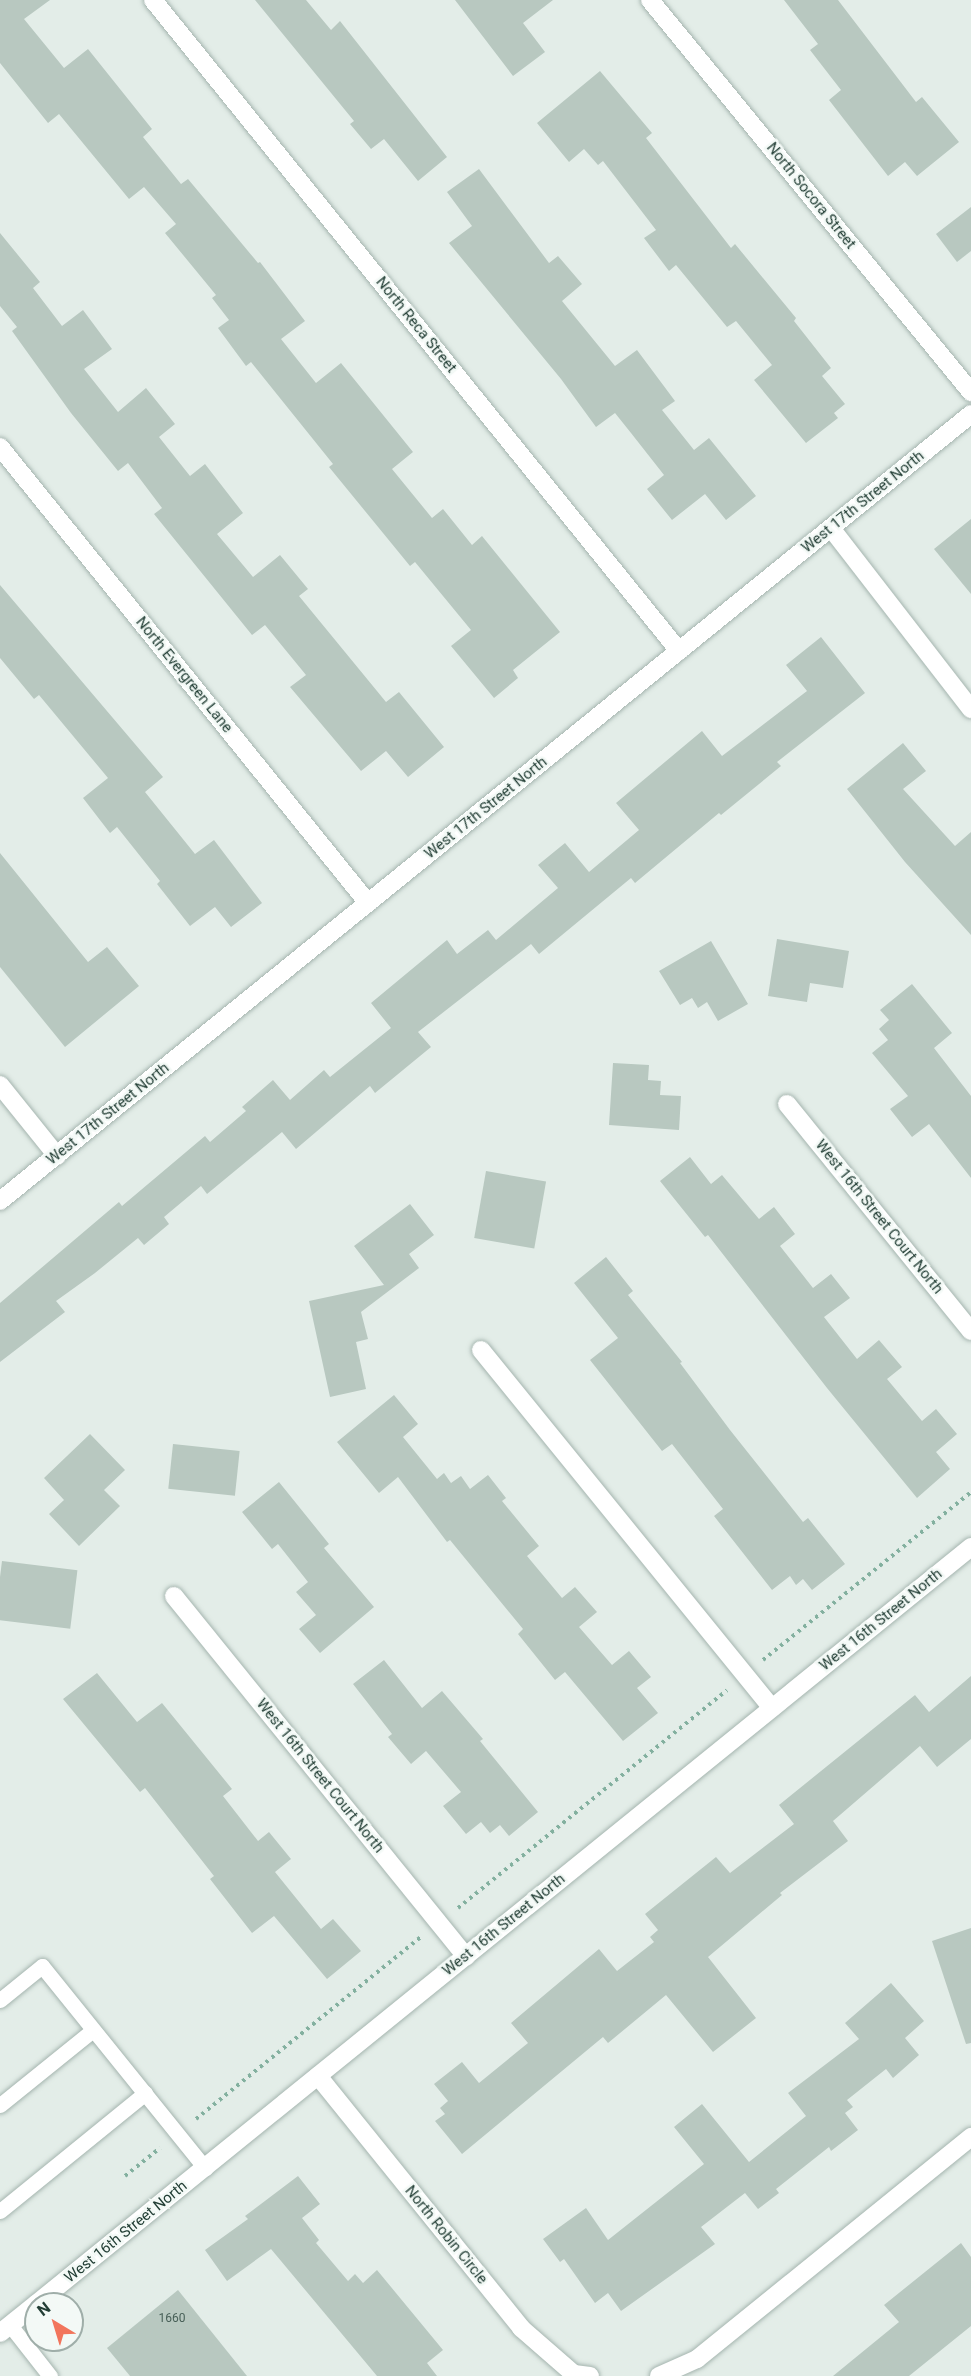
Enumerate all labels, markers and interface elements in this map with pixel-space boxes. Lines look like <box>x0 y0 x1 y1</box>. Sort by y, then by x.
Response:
street label: North Socora Street <box>763 139 859 253</box>
street label: North Reca Street <box>372 273 460 377</box>
street label: West 17th Street North <box>798 447 928 557</box>
street label: North Evergreen Lane <box>132 613 236 737</box>
street label: West 17th Street North <box>421 753 551 863</box>
street label: West 17th Street North <box>43 1059 173 1169</box>
street label: West 16th Street Court North <box>811 1136 947 1298</box>
street label: West 16th Street North <box>816 1565 946 1675</box>
street label: West 16th Street Court North <box>252 1695 388 1857</box>
street label: West 16th Street North <box>439 1870 569 1980</box>
street label: West 16th Street North <box>61 2177 191 2287</box>
street label: North Robin Circle <box>401 2182 491 2288</box>
north arrow <box>24 2292 84 2352</box>
text: N <box>34 2298 54 2320</box>
house number: 1660 <box>159 2312 185 2326</box>

